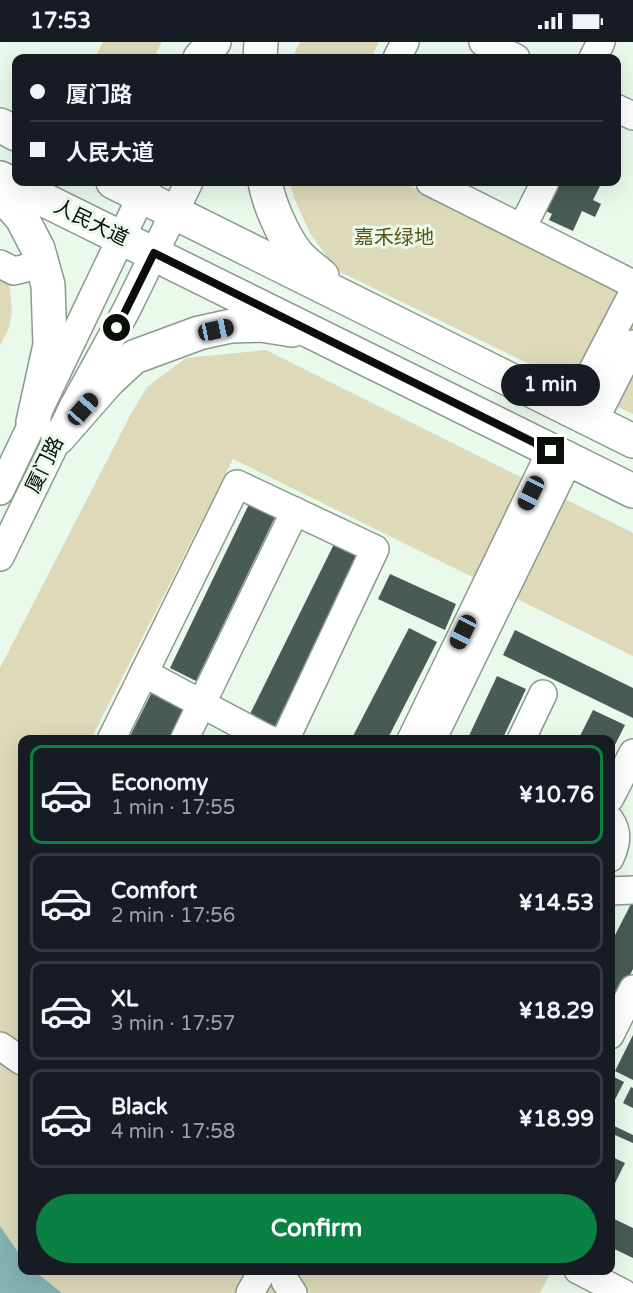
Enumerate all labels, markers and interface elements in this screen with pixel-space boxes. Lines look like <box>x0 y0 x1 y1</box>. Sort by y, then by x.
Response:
text: 17:53 <box>30 8 91 34</box>
text: 厦门路 <box>66 82 132 108</box>
text: 人民大道 <box>66 140 154 166</box>
street label: 人民大道 <box>50 195 132 251</box>
park label: 嘉禾绿地 <box>354 226 434 250</box>
route start <box>103 314 130 341</box>
car <box>197 317 235 343</box>
callout: 1 min <box>502 364 600 406</box>
text: 1 min <box>524 373 577 397</box>
car <box>64 390 102 428</box>
street label: 厦门路 <box>21 433 69 497</box>
route end <box>537 437 564 464</box>
car <box>515 473 547 513</box>
car <box>447 612 479 652</box>
icon: car <box>39 768 93 822</box>
text: Economy <box>111 770 208 796</box>
text: ¥10.76 <box>519 782 594 808</box>
text: 1 min · 17:55 <box>111 796 235 820</box>
icon: car <box>39 876 93 930</box>
text: Comfort <box>111 878 197 904</box>
text: ¥14.53 <box>519 890 594 916</box>
text: 2 min · 17:56 <box>111 904 235 928</box>
icon: car <box>39 984 93 1038</box>
text: XL <box>111 986 138 1012</box>
text: ¥18.29 <box>519 998 594 1024</box>
text: 3 min · 17:57 <box>111 1012 235 1036</box>
icon: car <box>39 1092 93 1146</box>
text: Black <box>111 1094 168 1120</box>
text: ¥18.99 <box>519 1106 594 1132</box>
text: 4 min · 17:58 <box>111 1120 235 1144</box>
button: Confirm <box>36 1194 597 1263</box>

